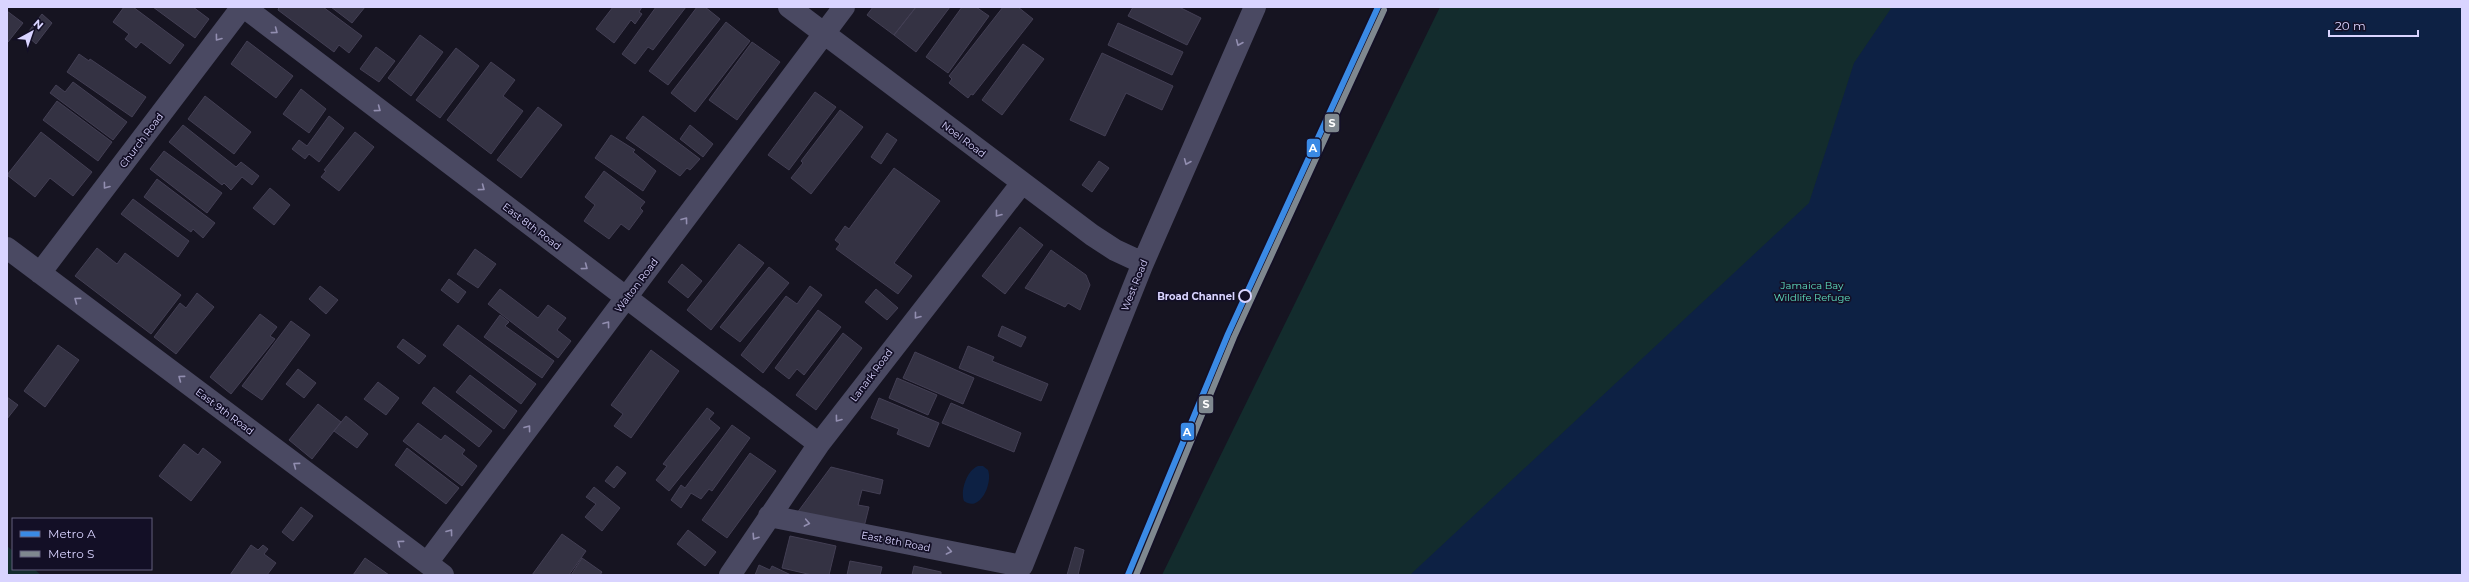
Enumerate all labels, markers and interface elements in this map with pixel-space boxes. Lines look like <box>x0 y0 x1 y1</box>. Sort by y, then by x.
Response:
north arrow <box>12 12 52 52</box>
scale bar <box>2329 12 2418 38</box>
text: N <box>31 16 46 33</box>
text: 20 m <box>2335 18 2366 33</box>
one-way arrow <box>271 26 278 33</box>
one-way arrow <box>216 34 223 41</box>
one-way arrow <box>1236 38 1244 46</box>
one-way arrow <box>374 105 381 112</box>
street label: Church Road <box>116 110 166 170</box>
line badge: S <box>1324 113 1340 133</box>
text: S <box>1328 116 1336 130</box>
street label: Noel Road <box>939 119 988 160</box>
line badge: A <box>1306 138 1321 158</box>
text: A <box>1308 141 1318 155</box>
one-way arrow <box>1184 158 1192 165</box>
one-way arrow <box>104 182 111 189</box>
one-way arrow <box>478 183 485 191</box>
street label: East 8th Road <box>500 200 564 253</box>
one-way arrow <box>995 209 1002 216</box>
one-way arrow <box>680 218 687 225</box>
street label: Walton Road <box>612 256 661 315</box>
street label: West Road <box>1118 258 1151 313</box>
one-way arrow <box>581 262 588 269</box>
park label: Jamaica Bay Wildlife Refuge <box>1774 279 1850 304</box>
marker: Broad Channel <box>1238 289 1252 303</box>
place label: Broad Channel <box>1157 290 1235 303</box>
one-way arrow <box>75 298 82 305</box>
one-way arrow <box>915 311 922 318</box>
one-way arrow <box>602 322 609 329</box>
street label: Lanark Road <box>847 346 896 404</box>
one-way arrow <box>179 376 186 383</box>
street label: East 9th Road <box>193 385 257 438</box>
line badge: S <box>1198 395 1214 414</box>
text: S <box>1202 397 1210 411</box>
one-way arrow <box>835 415 843 422</box>
line badge: A <box>1180 422 1195 441</box>
one-way arrow <box>524 425 531 432</box>
text: A <box>1182 425 1192 439</box>
one-way arrow <box>294 463 301 470</box>
legend <box>12 518 152 570</box>
one-way arrow <box>804 519 811 527</box>
text: Metro A <box>48 526 96 541</box>
street label: East 8th Road <box>860 528 932 555</box>
one-way arrow <box>445 529 452 536</box>
one-way arrow <box>753 533 760 540</box>
one-way arrow <box>398 541 405 548</box>
text: Metro S <box>48 546 94 561</box>
one-way arrow <box>946 547 952 555</box>

